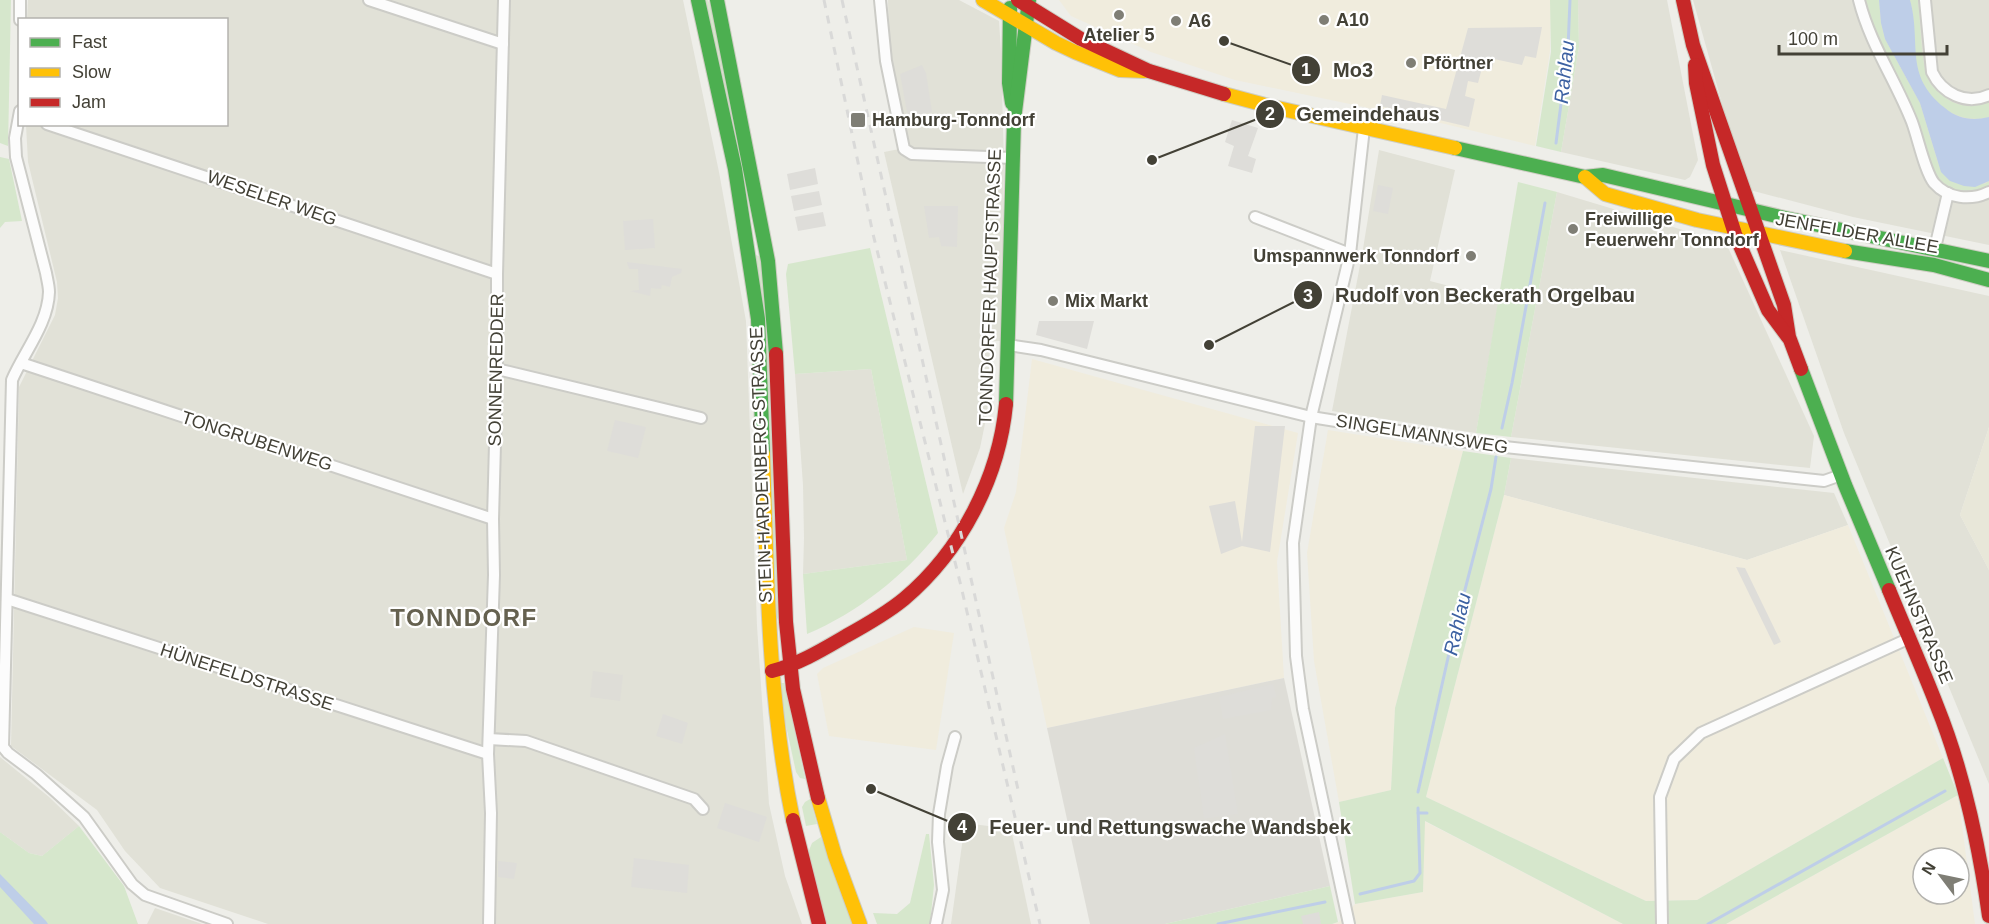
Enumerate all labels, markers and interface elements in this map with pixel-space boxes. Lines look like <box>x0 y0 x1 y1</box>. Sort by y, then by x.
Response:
marker: Atelier 5 <box>1112 8 1126 22</box>
place label: A10 <box>1336 10 1369 30</box>
place label: A6 <box>1188 11 1211 31</box>
marker: A10 <box>1317 13 1331 27</box>
marker: A6 <box>1169 14 1183 28</box>
legend <box>18 18 228 126</box>
scale bar <box>1779 18 1947 56</box>
place label: Atelier 5 <box>1083 25 1155 45</box>
text: 100 m <box>1788 29 1838 49</box>
text: Fast <box>72 32 107 52</box>
water label: Rahlau <box>1550 39 1578 105</box>
callout: Mo3 <box>1291 51 1385 89</box>
place label: Pförtner <box>1423 53 1493 73</box>
marker: Pförtner <box>1404 56 1418 70</box>
text: Mo3 <box>1333 59 1373 81</box>
text: 1 <box>1301 60 1311 80</box>
text: Slow <box>72 62 112 82</box>
text: Jam <box>72 92 106 112</box>
callout: Gemeindehaus <box>1255 95 1452 133</box>
text: Gemeindehaus <box>1296 103 1440 125</box>
text: 2 <box>1265 104 1275 124</box>
place label: Hamburg-Tonndorf <box>872 110 1036 130</box>
marker: Hamburg-Tonndorf <box>849 111 867 129</box>
street label: TONNDORFER HAUPTSTRASSE <box>975 148 1005 426</box>
street label: WESELER WEG <box>204 166 340 230</box>
place label: Freiwillige Feuerwehr Tonndorf <box>1585 209 1760 250</box>
street label: JENFELDER ALLEE <box>1774 209 1940 257</box>
marker: Freiwillige Feuerwehr Tonndorf <box>1566 222 1580 236</box>
place label: Umspannwerk Tonndorf <box>1253 246 1460 266</box>
marker: Umspannwerk Tonndorf <box>1464 249 1478 263</box>
callout: Rudolf von Beckerath Orgelbau <box>1293 276 1647 314</box>
text: Rudolf von Beckerath Orgelbau <box>1335 284 1635 306</box>
text: 3 <box>1303 286 1313 306</box>
place label: Mix Markt <box>1065 291 1148 311</box>
street label: SONNENREDDER <box>485 293 507 447</box>
marker: Mix Markt <box>1046 294 1060 308</box>
street label: STEIN-HARDENBERG-STRASSE <box>746 327 776 603</box>
street label: TONGRUBENWEG <box>179 407 335 475</box>
street label: SINGELMANNSWEG <box>1334 411 1510 457</box>
street label: KUEHNSTRASSE <box>1881 543 1957 687</box>
water label: Rahlau <box>1439 591 1475 657</box>
district label: TONNDORF <box>390 604 538 631</box>
street label: HÜNEFELDSTRASSE <box>158 640 336 714</box>
callout: Feuer- und Rettungswache Wandsbek <box>947 808 1362 846</box>
text: Feuer- und Rettungswache Wandsbek <box>989 816 1352 838</box>
text: 4 <box>957 817 967 837</box>
north arrow <box>1911 846 1971 906</box>
text: N <box>1918 859 1939 878</box>

